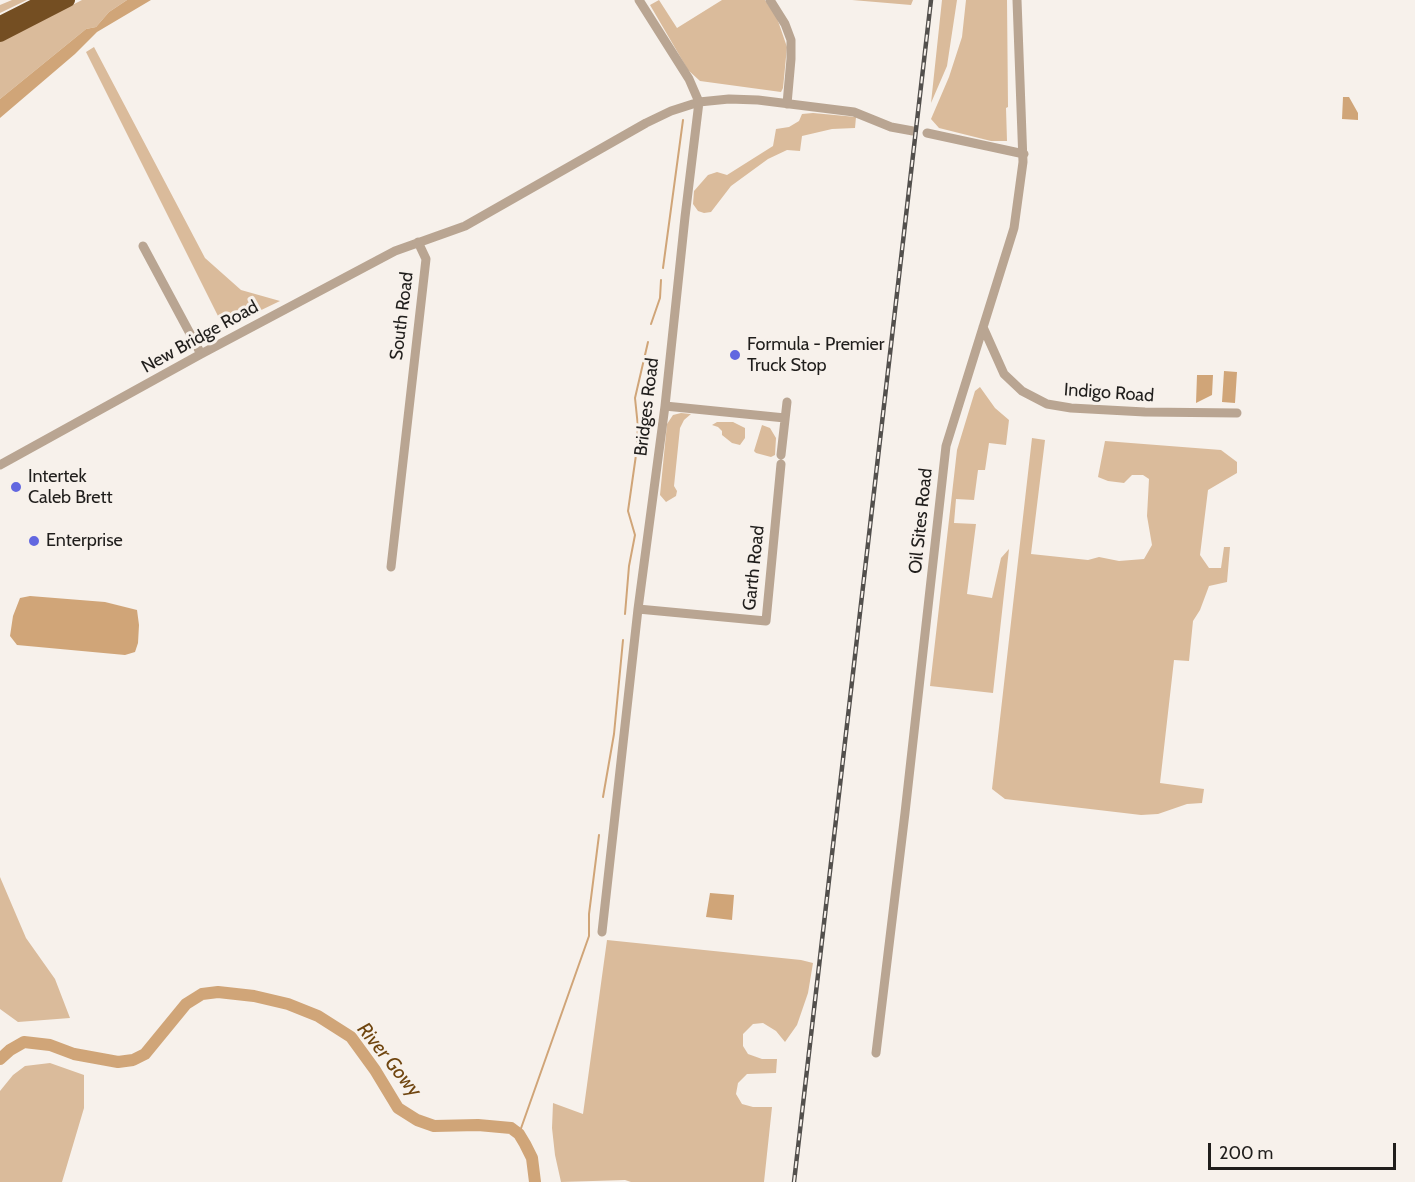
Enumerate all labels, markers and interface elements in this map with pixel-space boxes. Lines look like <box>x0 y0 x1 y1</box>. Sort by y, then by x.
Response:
street label: South Road <box>386 271 418 361</box>
street label: New Bridge Road <box>138 296 262 378</box>
place label: Formula - Premier Truck Stop <box>747 334 884 376</box>
marker: Formula - Premier Truck Stop <box>728 348 742 362</box>
street label: Bridges Road <box>630 357 664 457</box>
street label: Indigo Road <box>1063 379 1155 407</box>
place label: Intertek Caleb Brett <box>28 466 113 508</box>
street label: Oil Sites Road <box>905 467 937 575</box>
marker: Intertek Caleb Brett <box>9 480 23 494</box>
street label: Garth Road <box>739 524 769 612</box>
place label: Enterprise <box>46 530 123 552</box>
marker: Enterprise <box>27 534 41 548</box>
water label: River Gowy <box>352 1018 426 1102</box>
scale bar <box>1211 1131 1398 1169</box>
text: 200 m <box>1219 1142 1273 1164</box>

